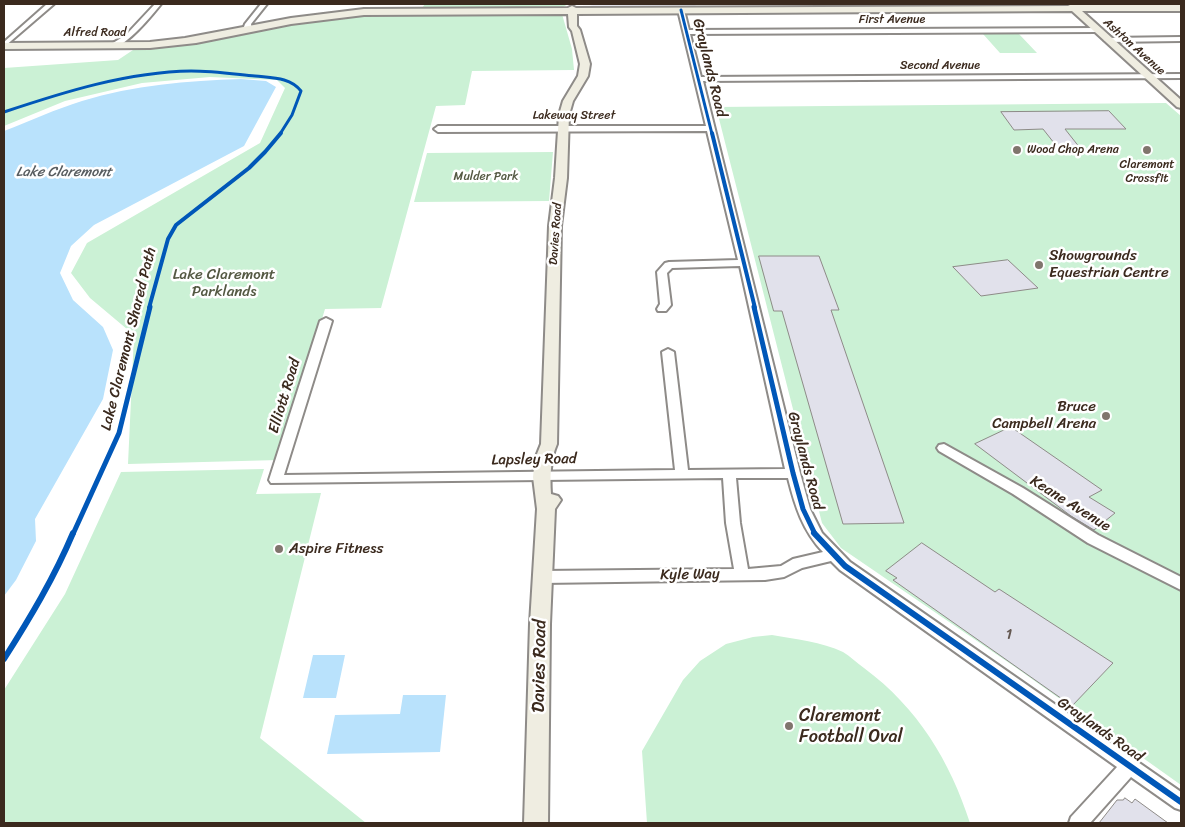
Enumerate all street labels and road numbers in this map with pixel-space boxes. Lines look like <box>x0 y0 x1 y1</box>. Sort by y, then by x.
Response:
street label: First Avenue <box>859 13 925 27</box>
street label: Ashton Avenue <box>1100 15 1168 79</box>
street label: Graylands Road <box>688 17 730 119</box>
street label: Alfred Road <box>64 26 126 40</box>
street label: Second Avenue <box>900 59 980 73</box>
street label: Lakeway Street <box>533 109 615 123</box>
street label: Davies Road <box>547 202 565 266</box>
street label: Lake Claremont Shared Path <box>98 246 160 432</box>
street label: Elliott Road <box>265 357 305 435</box>
street label: Graylands Road <box>783 410 827 512</box>
street label: Lapsley Road <box>491 450 577 470</box>
street label: Keane Avenue <box>1026 472 1114 536</box>
street label: Kyle Way <box>660 565 720 585</box>
street label: Davies Road <box>528 619 552 713</box>
street label: Graylands Road <box>1054 694 1146 766</box>

